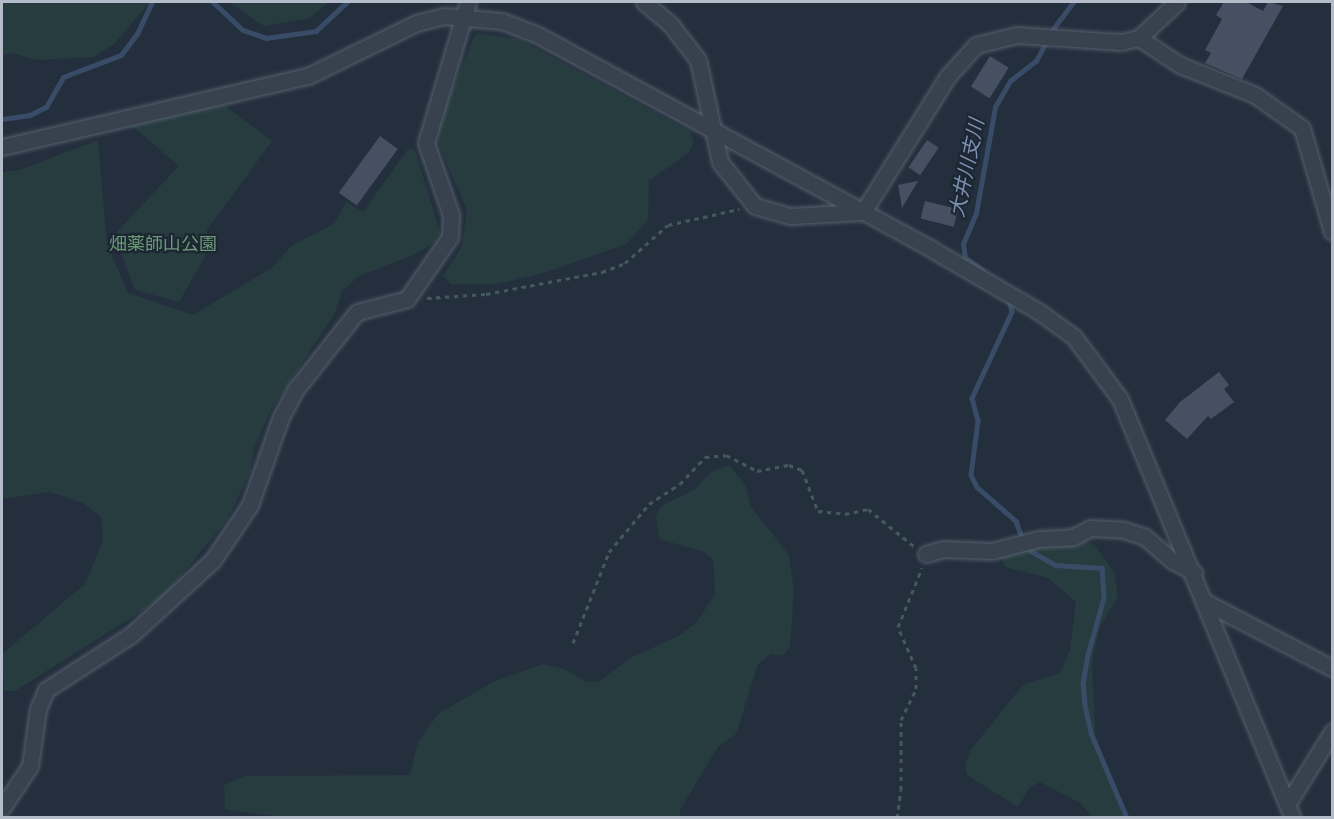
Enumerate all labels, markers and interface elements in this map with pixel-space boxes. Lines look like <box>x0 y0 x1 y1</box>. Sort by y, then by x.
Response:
water label: 大井川支川 <box>945 117 989 219</box>
park label: 畑薬師山公園 <box>109 233 217 255</box>

